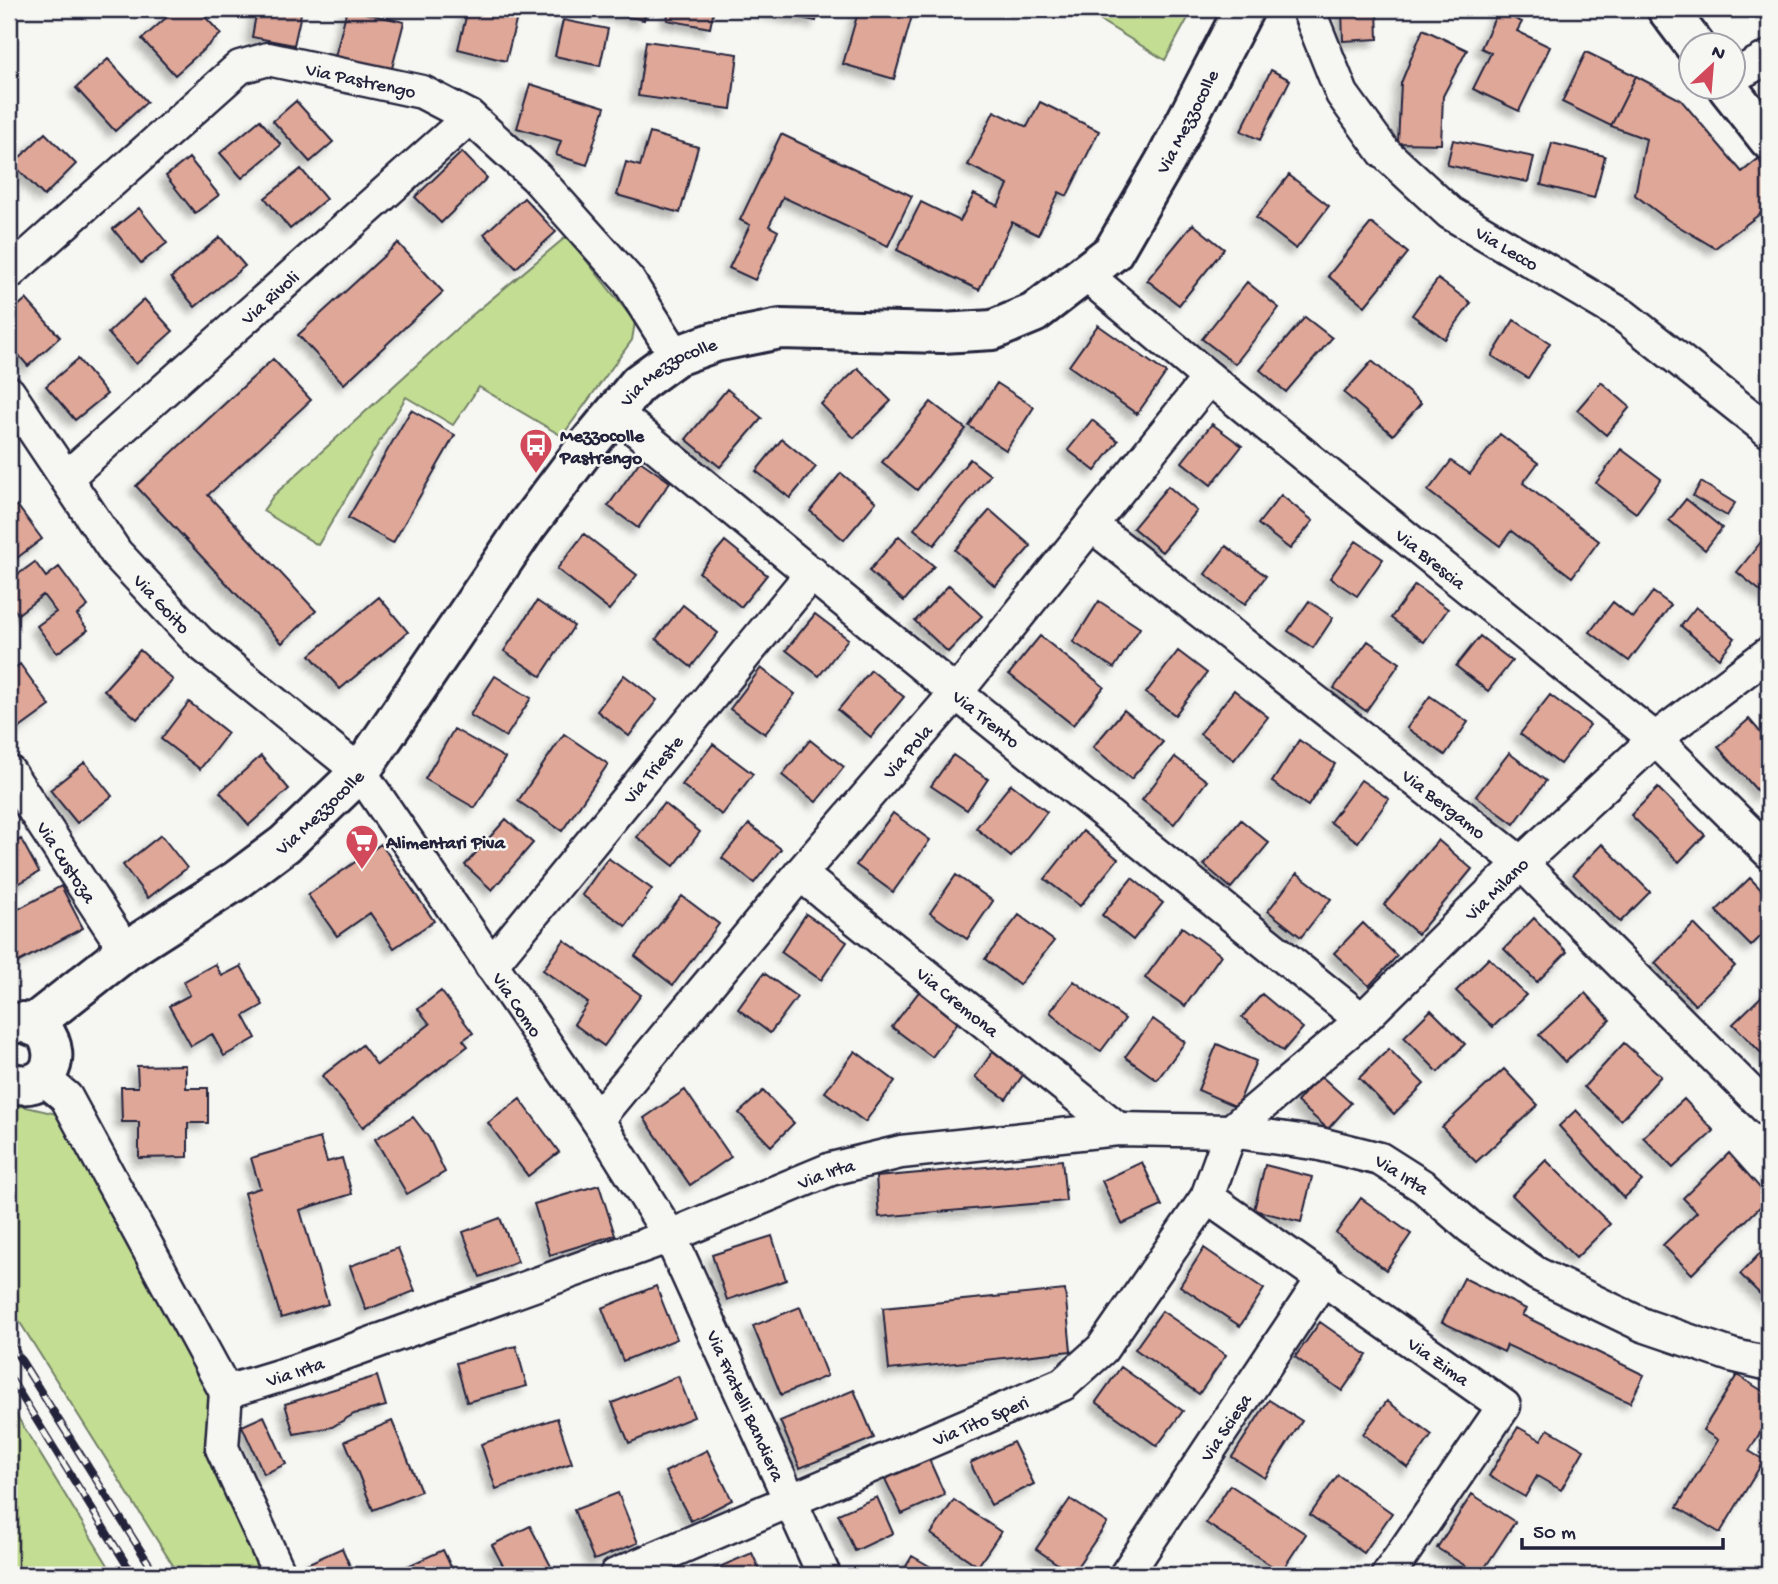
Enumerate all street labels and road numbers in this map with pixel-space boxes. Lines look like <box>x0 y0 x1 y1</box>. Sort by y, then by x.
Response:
street label: Via Pastrengo <box>302 59 418 105</box>
street label: Via Mezzocolle <box>1152 66 1226 180</box>
street label: Via Lecco <box>1469 222 1542 278</box>
street label: Via Rivoli <box>237 267 305 332</box>
street label: Via Mezzocolle <box>616 334 721 413</box>
street label: Via Brescia <box>1388 525 1470 597</box>
street label: Via Goito <box>126 570 194 640</box>
street label: Via Trento <box>946 686 1023 755</box>
street label: Via Pola <box>878 720 940 786</box>
street label: Via Trieste <box>619 731 690 811</box>
street label: Via Bergamo <box>1395 765 1489 846</box>
street label: Via Mezzocolle <box>271 766 371 863</box>
street label: Via Custoza <box>29 818 100 910</box>
street label: Via Milano <box>1461 854 1535 928</box>
street label: Via Cremona <box>909 963 1003 1045</box>
street label: Via Como <box>485 968 546 1043</box>
street label: Via Irta <box>1369 1150 1433 1203</box>
street label: Via Irta <box>794 1155 859 1197</box>
street label: Via Fratelli Bandiera <box>699 1327 788 1487</box>
street label: Via Zima <box>1401 1333 1474 1394</box>
street label: Via Irta <box>263 1353 329 1394</box>
street label: Via Sciesa <box>1196 1389 1259 1468</box>
street label: Via Tito Speri <box>929 1392 1033 1454</box>

